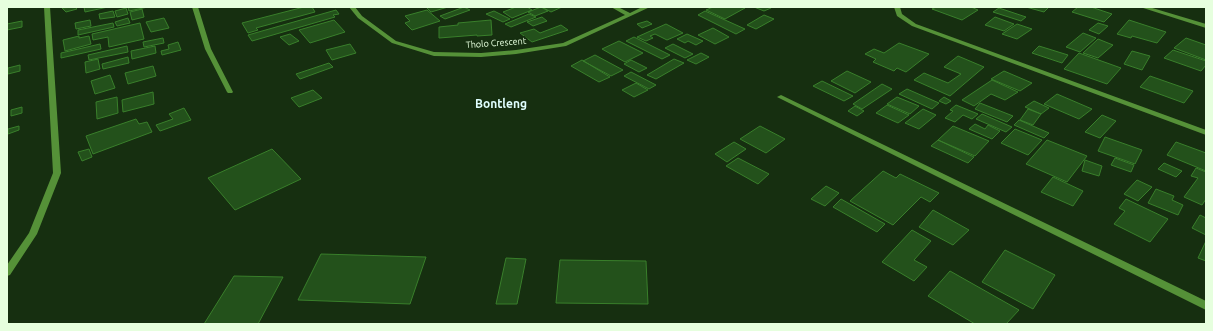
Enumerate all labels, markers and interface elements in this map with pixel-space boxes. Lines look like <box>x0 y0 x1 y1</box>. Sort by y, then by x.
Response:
street label: Tholo Crescent <box>465 36 527 50</box>
district label: Bontleng <box>475 97 527 110</box>

